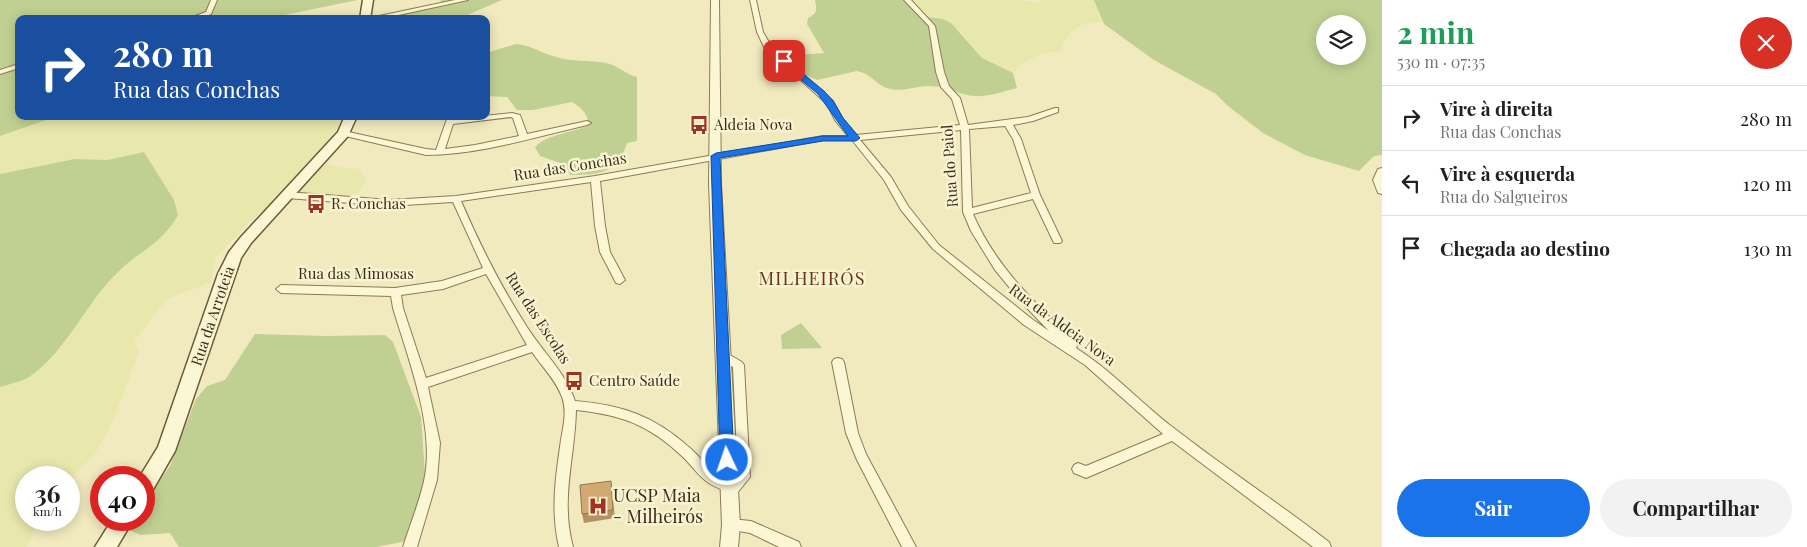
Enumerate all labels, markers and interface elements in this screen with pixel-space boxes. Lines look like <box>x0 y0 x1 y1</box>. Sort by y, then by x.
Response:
text: 2 min <box>1397 12 1474 52</box>
map controls <box>1316 15 1366 65</box>
button: layers <box>1316 15 1366 65</box>
button: close <box>1740 17 1792 69</box>
text: 280 m <box>113 29 213 76</box>
icon: right <box>30 35 95 100</box>
pin <box>763 40 805 82</box>
icon: arrive <box>770 47 798 75</box>
text: 530 m · 07:35 <box>1397 51 1485 72</box>
text: Rua das Conchas <box>113 74 280 104</box>
text: Vire à direita <box>1440 95 1553 121</box>
icon: right <box>1397 104 1425 132</box>
text: 280 m <box>1740 105 1792 131</box>
bus stop icon: Aldeia Nova <box>688 114 710 136</box>
place label: Aldeia Nova <box>713 114 793 134</box>
text: Rua das Conchas <box>1440 121 1561 142</box>
street label: Rua do Paiol <box>936 124 962 208</box>
street label: Rua das Conchas <box>512 147 628 185</box>
text: Vire à esquerda <box>1440 160 1575 186</box>
icon: left <box>1397 169 1425 197</box>
text: 120 m <box>1743 170 1792 196</box>
text: Rua do Salgueiros <box>1440 186 1568 207</box>
bus stop icon: R. Conchas <box>305 193 327 215</box>
place label: R. Conchas <box>331 193 406 213</box>
icon: arrive <box>1397 234 1425 262</box>
text: Chegada ao destino <box>1440 235 1610 261</box>
text: 130 m <box>1744 235 1792 261</box>
street label: Rua da Arroteia <box>186 263 239 368</box>
street label: Rua das Mimosas <box>298 263 414 283</box>
district label: MILHEIRÓS <box>759 266 865 290</box>
street label: Rua das Escolas <box>502 268 576 367</box>
street label: Rua da Aldeia Nova <box>1005 279 1120 370</box>
bus stop icon: Centro Saúde <box>563 370 585 392</box>
place label: Centro Saúde <box>589 370 680 390</box>
position arrow <box>700 433 752 485</box>
speed limit sign: 40 <box>90 466 155 531</box>
text: 36 <box>34 476 61 509</box>
button: Sair <box>1397 479 1590 537</box>
button: Compartilhar <box>1600 479 1792 537</box>
place label: UCSP Maia - Milheirós <box>613 483 703 528</box>
hospital icon: UCSP Maia - Milheirós <box>587 495 609 517</box>
text: km/h <box>33 503 62 519</box>

